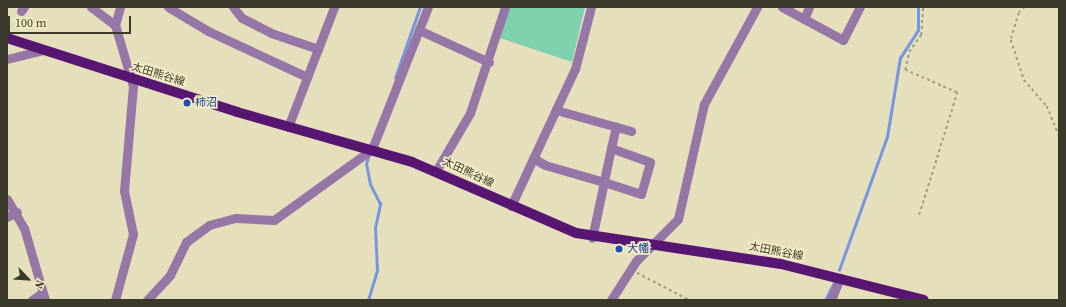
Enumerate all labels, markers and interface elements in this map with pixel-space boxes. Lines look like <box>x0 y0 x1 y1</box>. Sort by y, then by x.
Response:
scale bar <box>10 8 133 34</box>
text: 100 m <box>15 15 47 31</box>
street label: 太田熊谷線 <box>130 61 186 89</box>
place label: 柿沼 <box>195 96 217 110</box>
marker: 柿沼 <box>182 98 192 108</box>
street label: 太田熊谷線 <box>440 155 496 191</box>
street label: 太田熊谷線 <box>748 240 804 264</box>
place label: 大幡 <box>627 242 649 256</box>
marker: 大幡 <box>614 244 624 254</box>
north arrow <box>8 259 48 299</box>
text: N <box>31 277 48 291</box>

